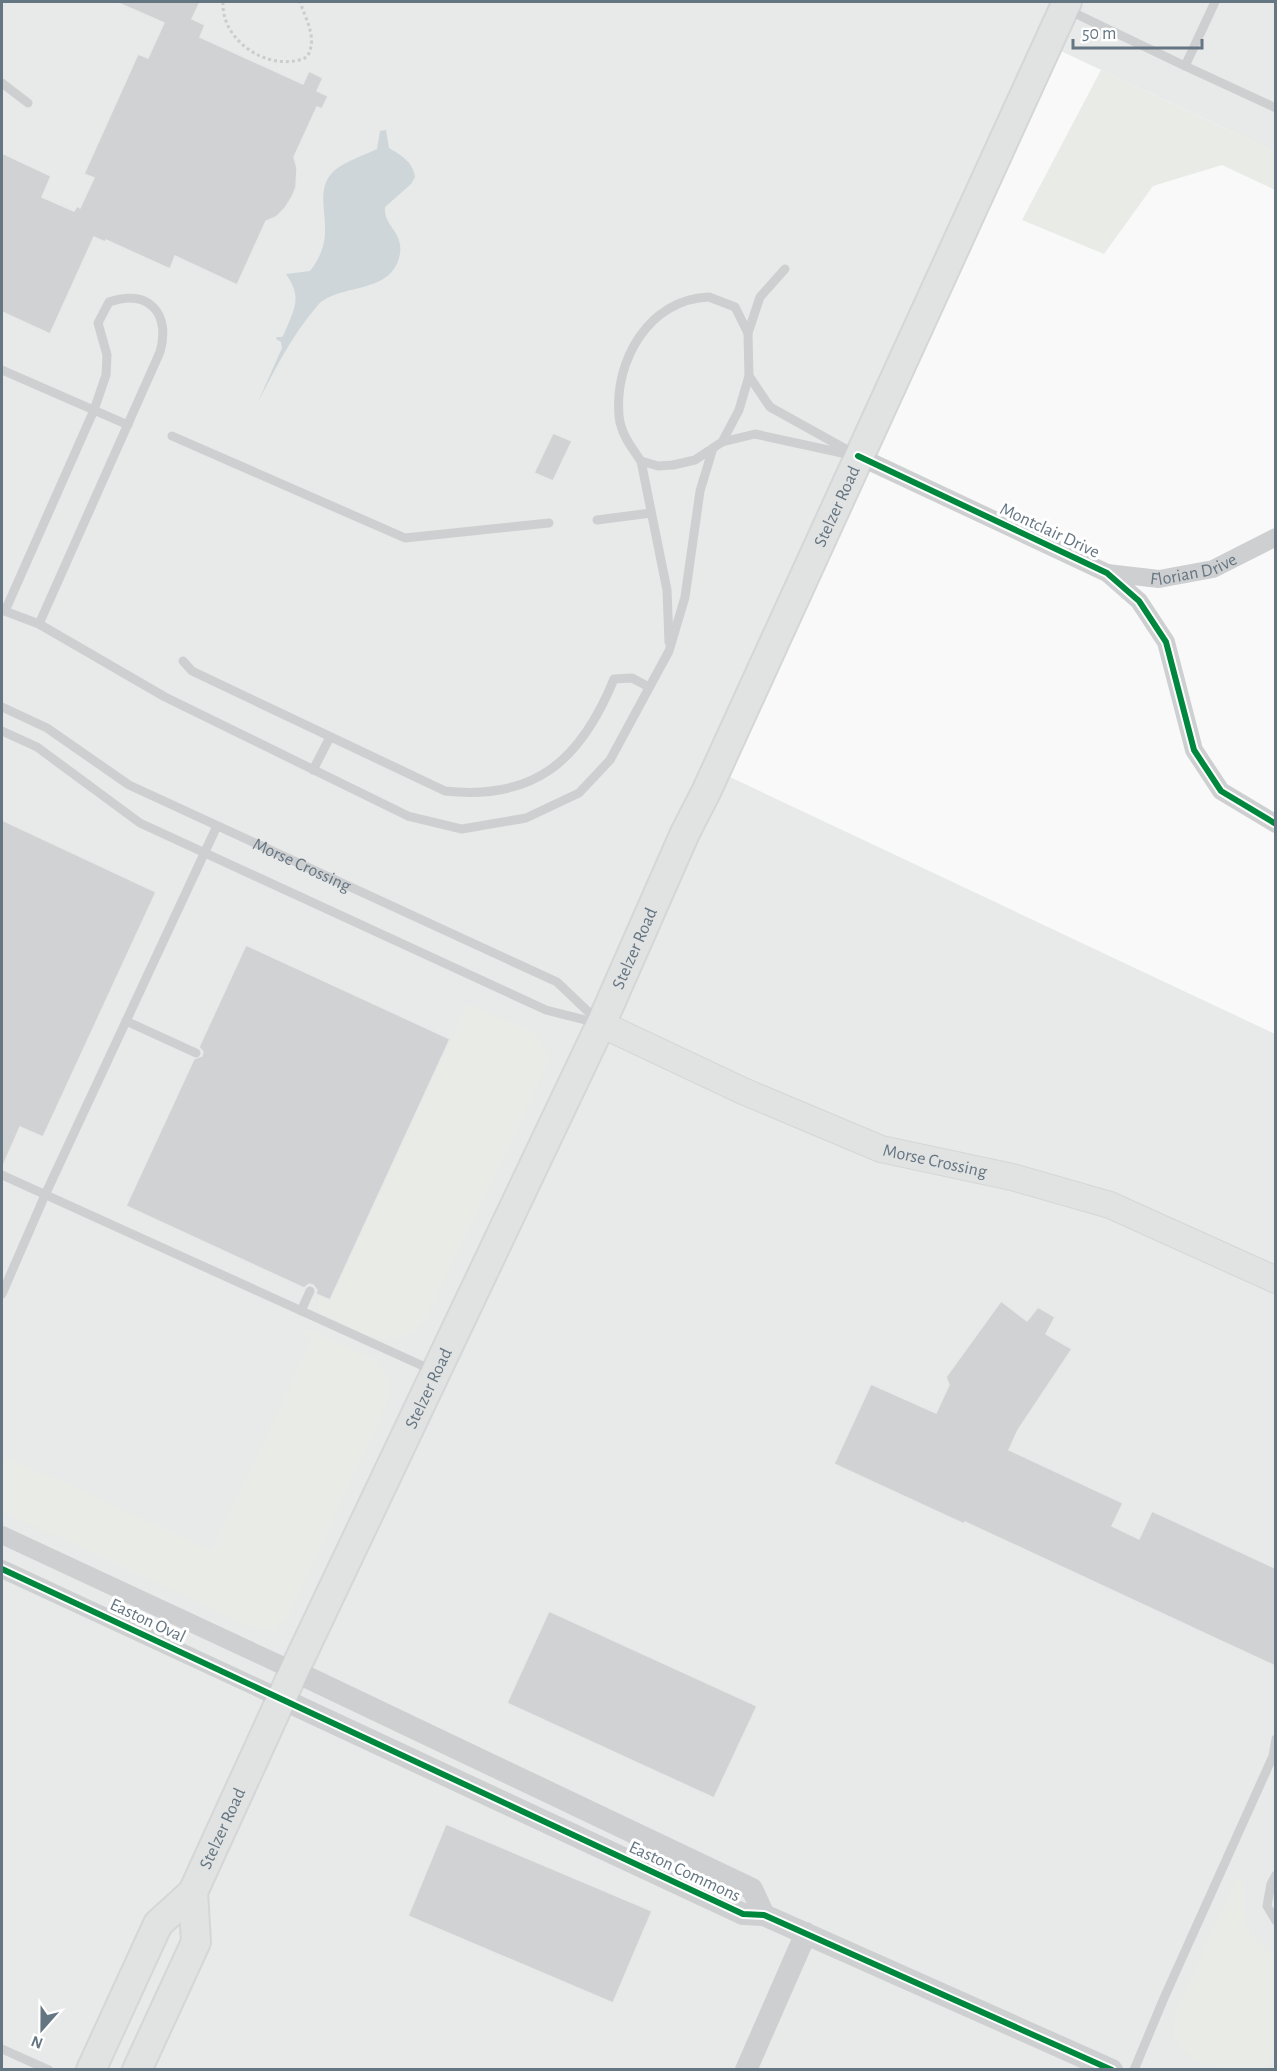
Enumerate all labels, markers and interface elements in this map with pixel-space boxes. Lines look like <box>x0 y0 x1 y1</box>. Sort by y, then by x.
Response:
scale bar <box>1073 12 1202 50</box>
text: 50 m <box>1082 25 1116 43</box>
street label: Stelzer Road <box>811 463 864 550</box>
street label: Montclair Drive <box>997 500 1102 562</box>
street label: Florian Drive <box>1149 550 1240 589</box>
street label: Morse Crossing <box>250 835 354 896</box>
street label: Stelzer Road <box>610 905 661 992</box>
street label: Morse Crossing <box>881 1142 989 1181</box>
street label: Stelzer Road <box>402 1346 456 1432</box>
street label: Easton Oval <box>107 1596 188 1646</box>
street label: Stelzer Road <box>197 1786 249 1872</box>
street label: Easton Commons <box>626 1838 743 1906</box>
north arrow <box>12 1999 72 2059</box>
text: N <box>29 2033 45 2052</box>

